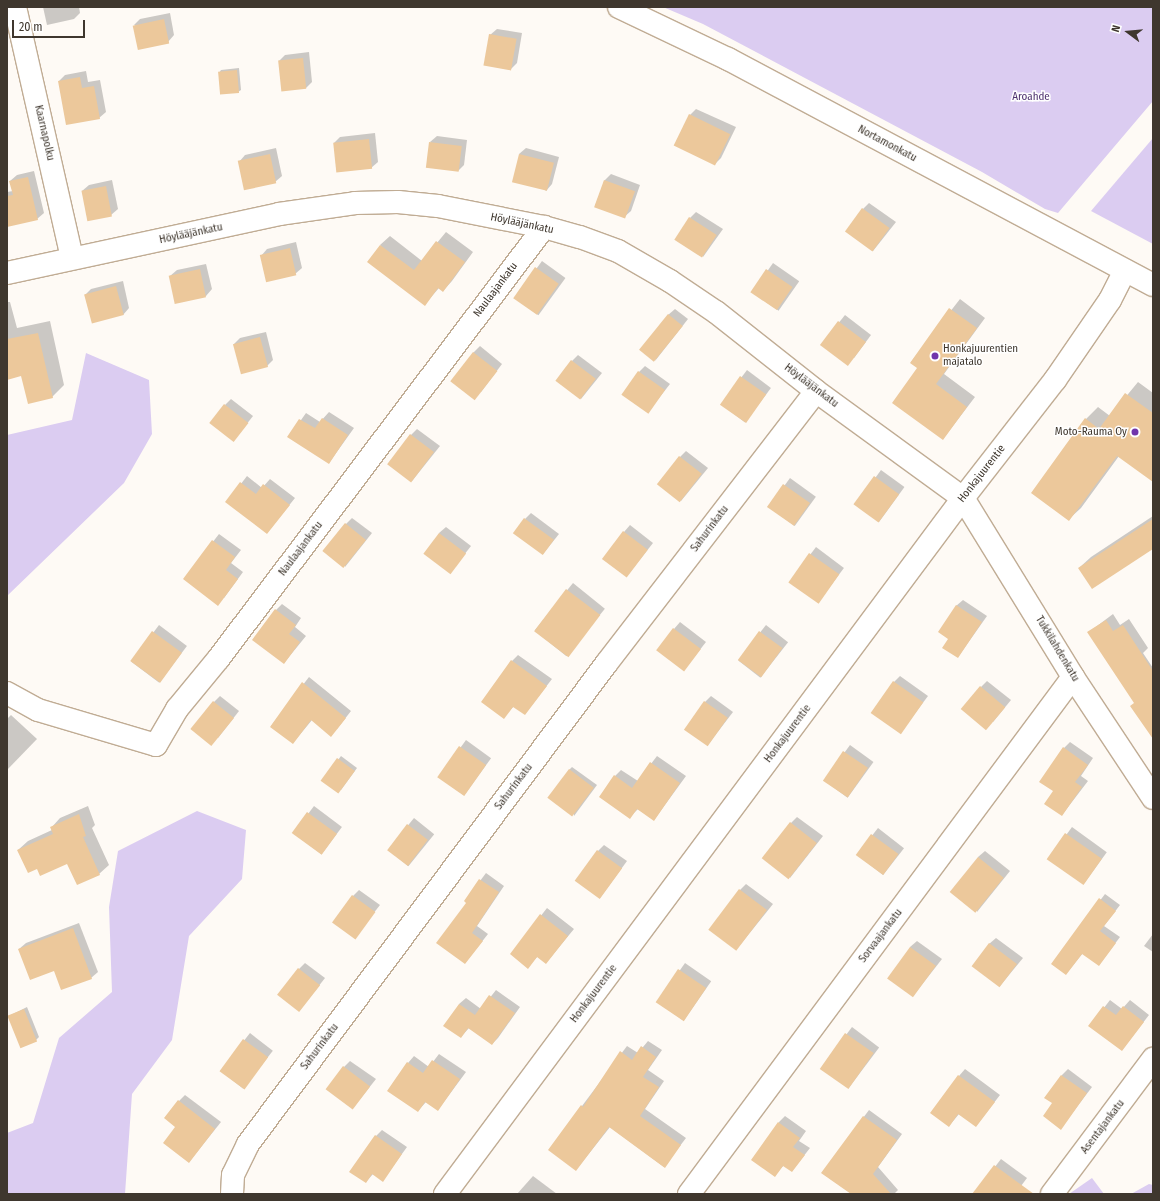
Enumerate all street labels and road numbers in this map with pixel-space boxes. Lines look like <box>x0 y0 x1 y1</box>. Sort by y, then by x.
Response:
street label: Kaarnapolku <box>31 104 57 162</box>
street label: Nortamonkatu <box>855 123 919 165</box>
street label: Höylääjänkatu <box>489 211 555 237</box>
street label: Höylääjänkatu <box>158 221 224 247</box>
street label: Naulaajankatu <box>471 260 521 320</box>
street label: Höylääjänkatu <box>781 361 841 411</box>
street label: Honkajuurentie <box>955 443 1009 505</box>
street label: Sahurinkatu <box>688 503 732 555</box>
street label: Naulaajankatu <box>276 519 326 579</box>
street label: Tukkilahdenkatu <box>1032 614 1082 684</box>
street label: Honkajuurentie <box>762 702 814 766</box>
street label: Sahurinkatu <box>492 761 536 813</box>
street label: Sorvaajankatu <box>856 906 906 966</box>
street label: Honkajuurentie <box>568 962 620 1026</box>
street label: Sahurinkatu <box>298 1021 342 1073</box>
street label: Asentajankatu <box>1078 1097 1128 1157</box>

